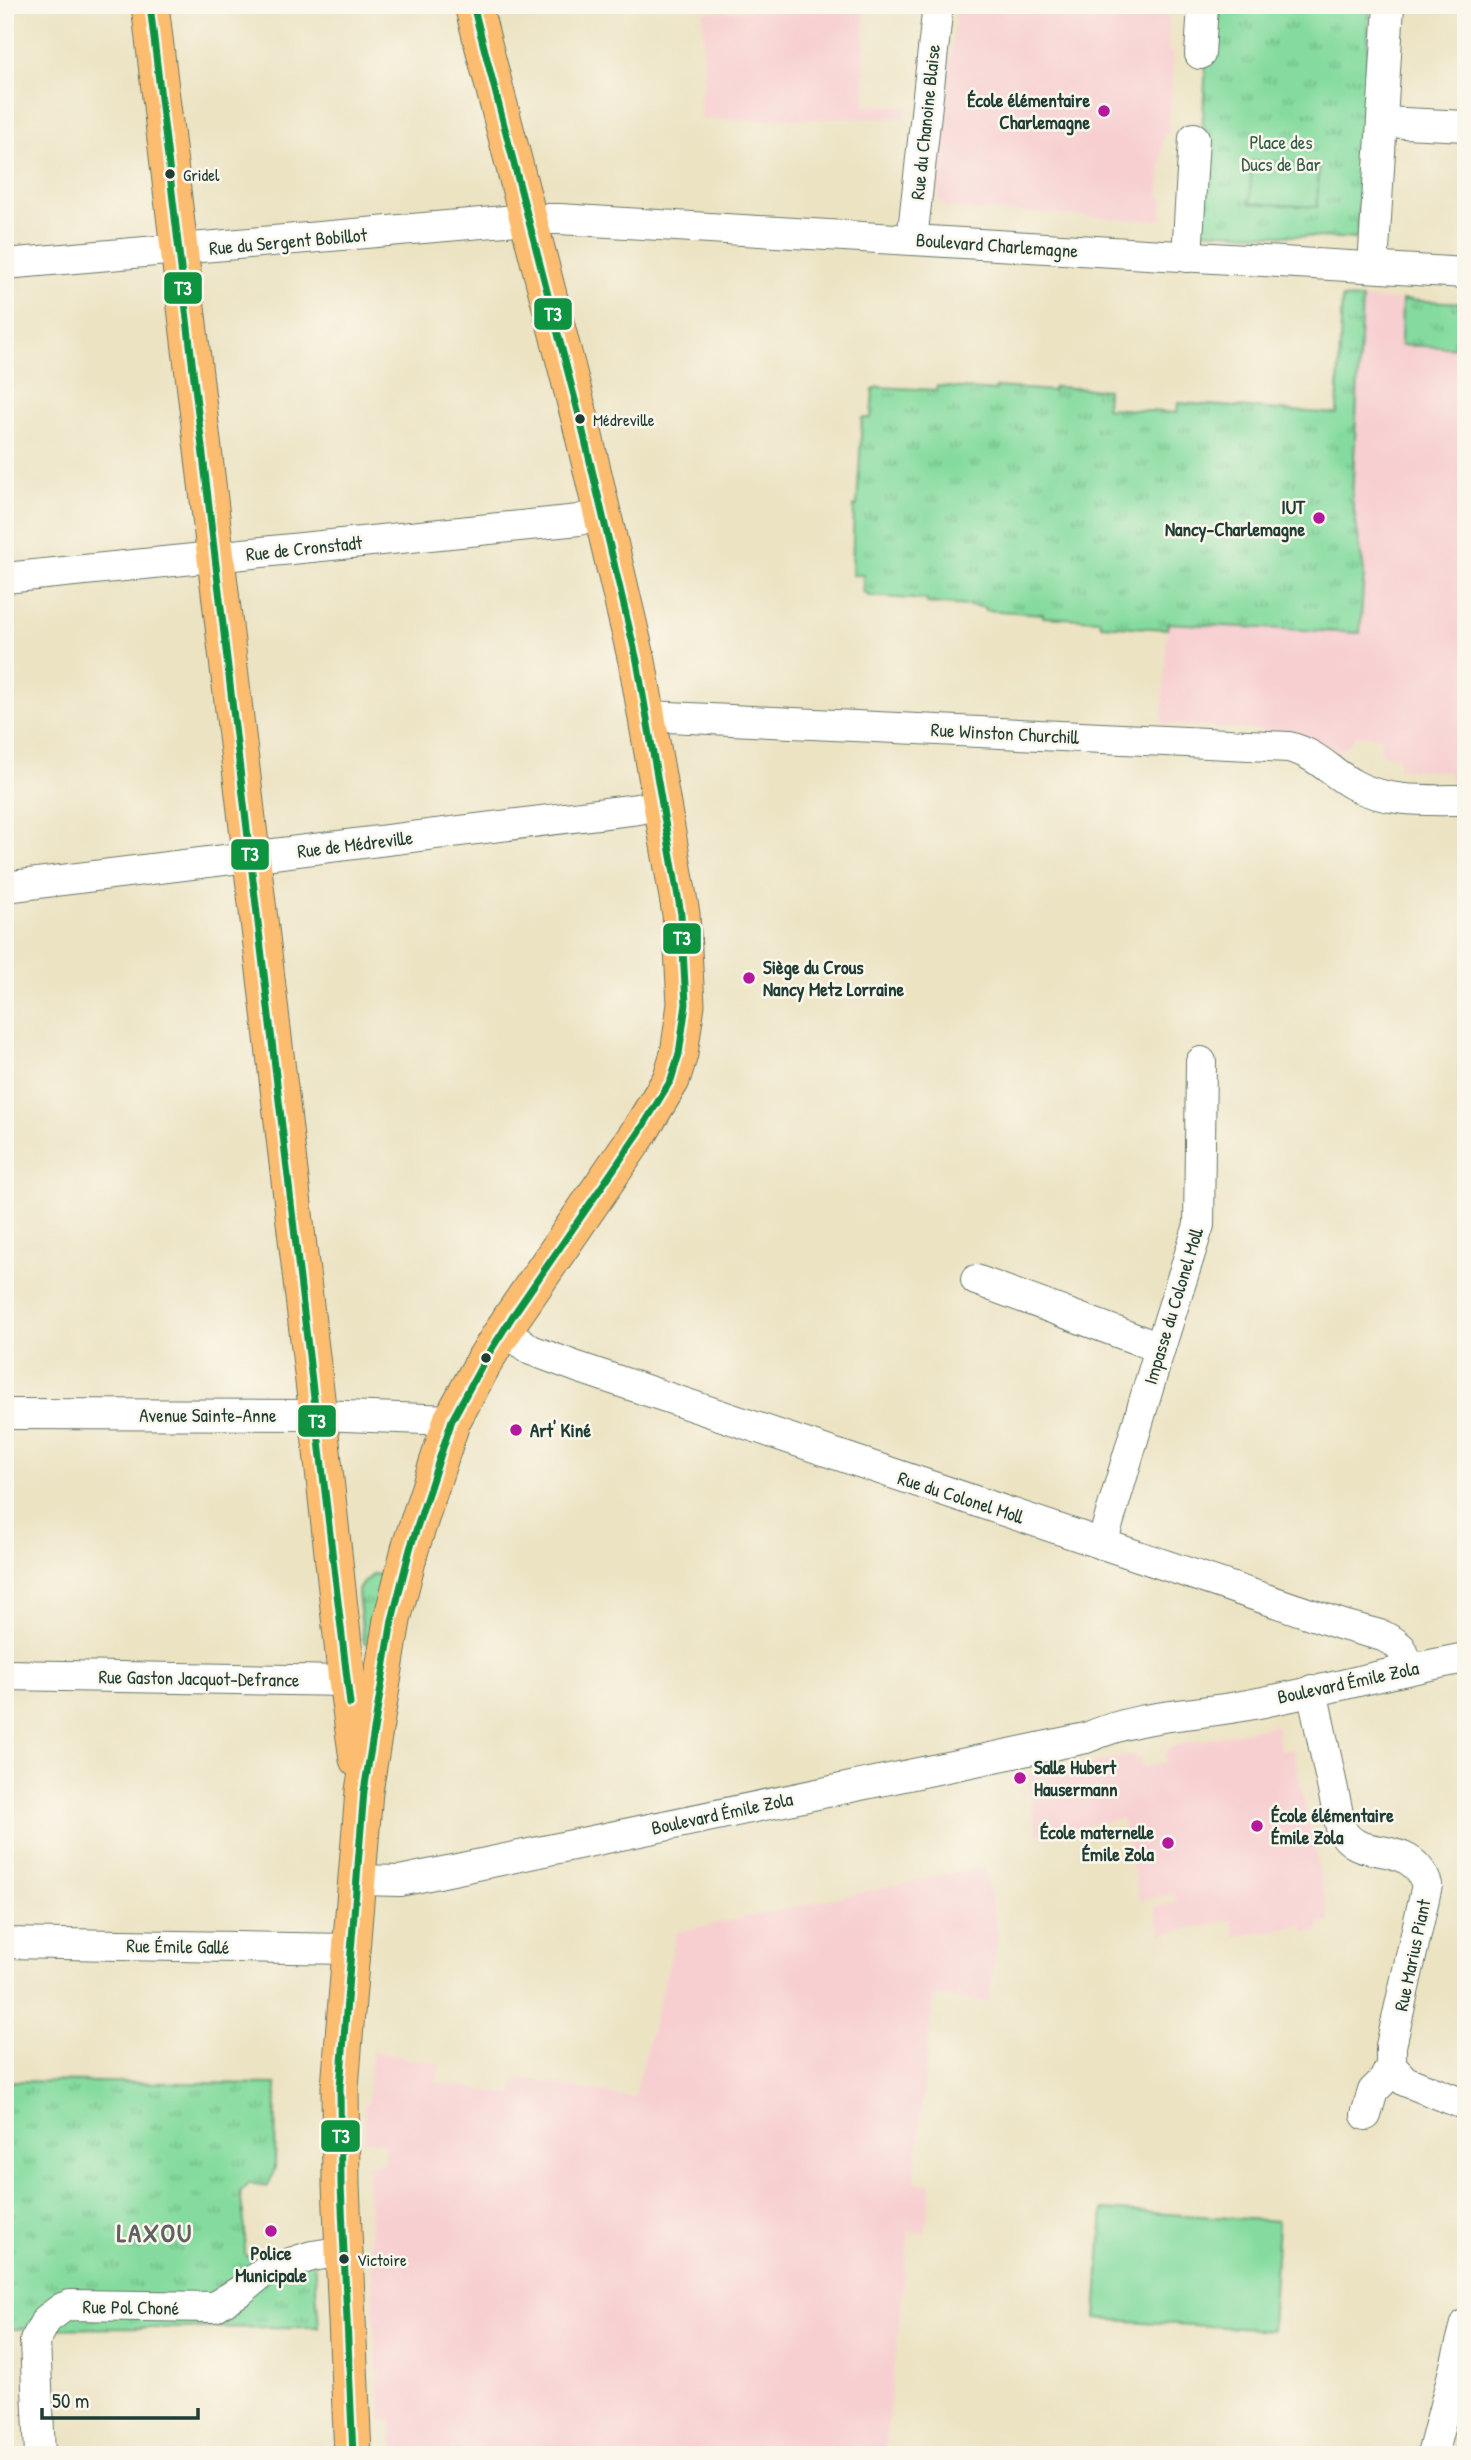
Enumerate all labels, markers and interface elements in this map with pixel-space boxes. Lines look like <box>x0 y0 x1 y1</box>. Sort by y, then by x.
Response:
street label: Rue du Chanoine Blaise <box>904 43 946 201</box>
place label: École élémentaire Charlemagne <box>967 87 1090 136</box>
marker: École élémentaire Charlemagne <box>1096 103 1112 119</box>
park label: Place des Ducs de Bar <box>1241 129 1321 177</box>
place label: Gridel <box>183 163 220 186</box>
marker: Gridel <box>163 167 177 181</box>
street label: Rue du Sergent Bobillot <box>208 221 368 261</box>
street label: Boulevard Charlemagne <box>915 226 1079 264</box>
line badge: T3 <box>163 271 203 305</box>
text: T3 <box>173 275 192 301</box>
line badge: T3 <box>533 297 573 331</box>
text: T3 <box>543 301 562 327</box>
place label: Médreville <box>593 408 655 431</box>
marker: Médreville <box>573 412 587 426</box>
place label: IUT Nancy-Charlemagne <box>1165 494 1306 543</box>
marker: IUT Nancy-Charlemagne <box>1311 510 1327 526</box>
street label: Rue de Cronstadt <box>245 529 364 567</box>
street label: Rue Winston Churchill <box>930 716 1081 750</box>
street label: Rue de Médreville <box>296 824 415 864</box>
line badge: T3 <box>230 838 270 871</box>
text: T3 <box>240 841 259 867</box>
line badge: T3 <box>662 922 702 955</box>
text: T3 <box>672 925 691 951</box>
place label: Siège du Crous Nancy Metz Lorraine <box>763 954 904 1003</box>
marker: Siège du Crous Nancy Metz Lorraine <box>741 970 757 986</box>
street label: Impasse du Colonel Moll <box>1137 1224 1209 1387</box>
unlabelled marker <box>479 1351 493 1365</box>
street label: Avenue Sainte-Anne <box>139 1402 277 1428</box>
line badge: T3 <box>297 1404 337 1438</box>
text: T3 <box>307 1408 326 1434</box>
place label: Art' Kiné <box>530 1417 591 1443</box>
marker: Art' Kiné <box>508 1422 524 1438</box>
street label: Rue du Colonel Moll <box>895 1464 1028 1530</box>
street label: Boulevard Émile Zola <box>1275 1654 1422 1710</box>
street label: Rue Gaston Jacquot-Defrance <box>98 1663 300 1693</box>
place label: Salle Hubert Hausermann <box>1034 1754 1118 1802</box>
marker: Salle Hubert Hausermann <box>1012 1770 1028 1786</box>
street label: Boulevard Émile Zola <box>649 1785 796 1841</box>
place label: École élémentaire Émile Zola <box>1271 1802 1394 1850</box>
marker: École élémentaire Émile Zola <box>1249 1818 1265 1834</box>
place label: École maternelle Émile Zola <box>1040 1819 1155 1867</box>
marker: École maternelle Émile Zola <box>1160 1835 1176 1851</box>
street label: Rue Marius Piant <box>1387 1896 1437 2013</box>
street label: Rue Émile Gallé <box>126 1932 230 1960</box>
line badge: T3 <box>320 2119 361 2153</box>
text: T3 <box>331 2123 350 2149</box>
district label: LAXOU <box>117 2215 193 2250</box>
marker: Police Municipale <box>263 2223 279 2239</box>
place label: Police Municipale <box>235 2240 307 2289</box>
place label: Victoire <box>357 2248 407 2271</box>
marker: Victoire <box>337 2252 351 2266</box>
street label: Rue Pol Choné <box>82 2293 180 2321</box>
scale bar <box>42 2376 198 2420</box>
text: 50 m <box>52 2386 89 2415</box>

